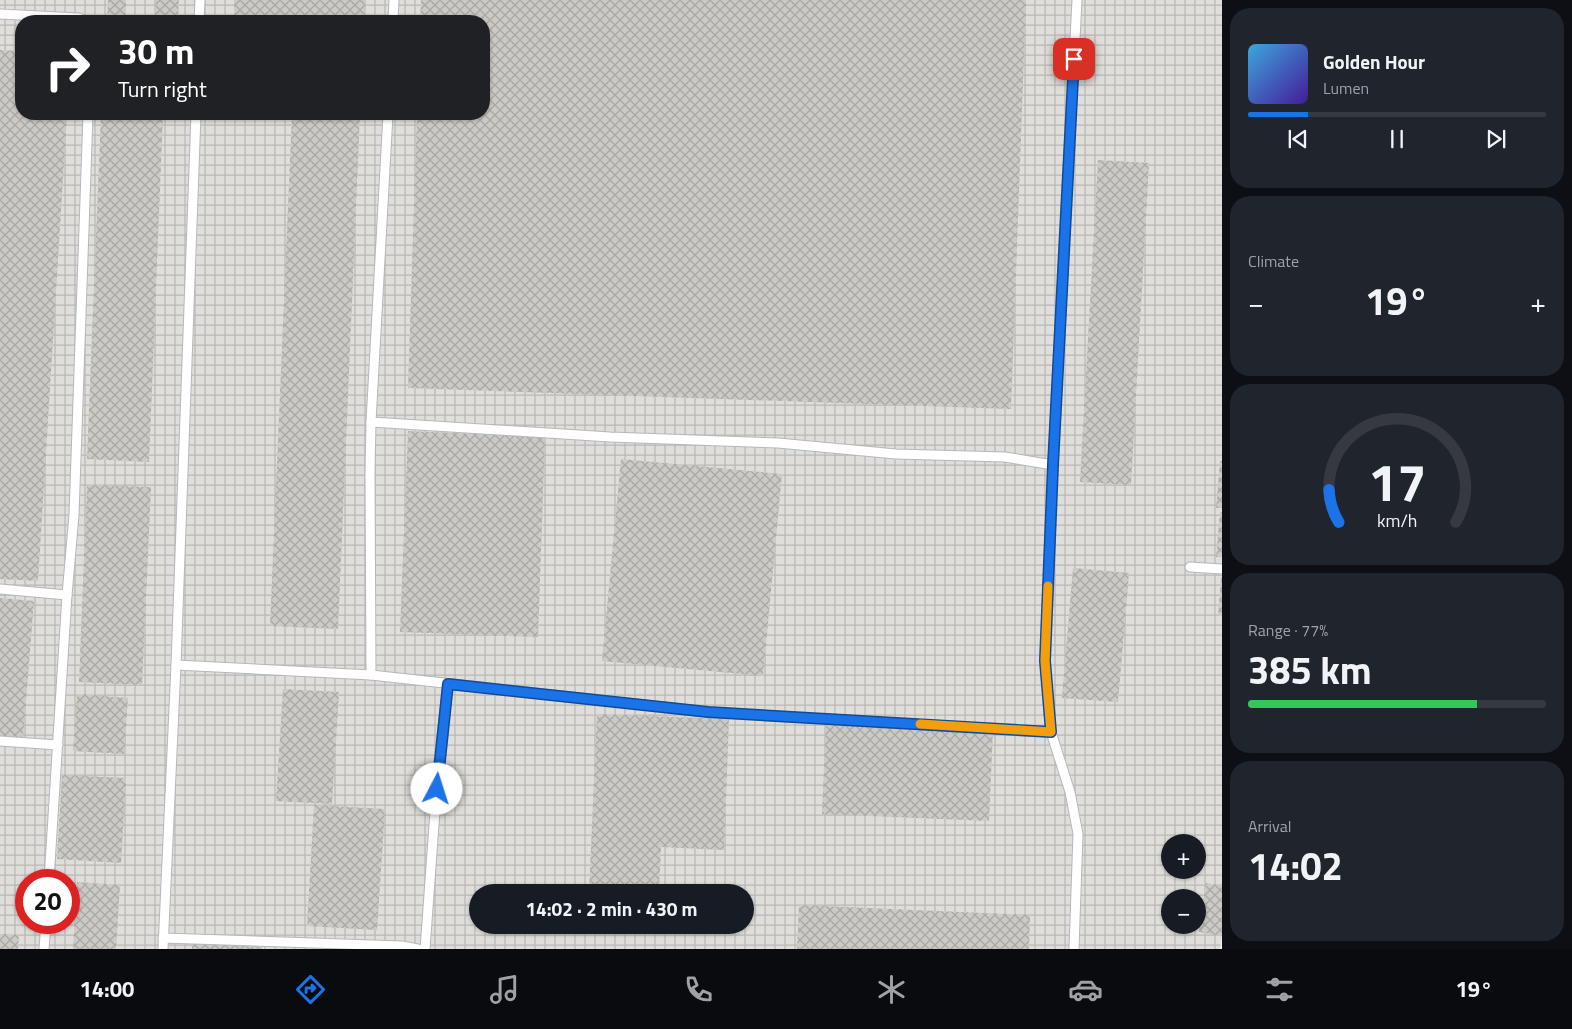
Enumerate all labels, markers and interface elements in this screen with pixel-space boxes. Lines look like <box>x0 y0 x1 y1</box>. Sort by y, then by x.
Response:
text: 30 m <box>118 24 194 78</box>
icon: right <box>35 35 100 100</box>
pin <box>1053 38 1095 80</box>
icon: arrive <box>1060 45 1088 73</box>
text: Golden Hour <box>1323 47 1425 76</box>
text: Turn right <box>118 72 207 106</box>
text: Lumen <box>1323 76 1369 100</box>
icon: previous <box>1284 125 1312 153</box>
icon: pause <box>1383 125 1411 153</box>
icon: next <box>1482 125 1510 153</box>
text: Climate <box>1248 249 1299 273</box>
text: 19° <box>1365 272 1429 330</box>
text: − <box>1248 281 1264 324</box>
text: + <box>1530 281 1546 324</box>
text: 17 <box>1368 442 1426 521</box>
text: km/h <box>1377 507 1417 534</box>
text: Range · 77% <box>1248 618 1328 642</box>
text: 385 km <box>1248 641 1372 699</box>
position arrow <box>410 762 462 814</box>
text: Arrival <box>1248 814 1291 838</box>
map controls <box>1161 834 1206 934</box>
button: + <box>1161 834 1206 879</box>
text: 14:02 <box>1248 837 1343 895</box>
speed limit sign: 20 <box>15 869 80 934</box>
button: − <box>1161 889 1206 934</box>
text: 14:02 · 2 min · 430 m <box>525 894 698 923</box>
text: 14:00 <box>79 972 134 1006</box>
icon: directions <box>293 972 328 1007</box>
icon: music <box>487 972 522 1007</box>
icon: phone <box>681 972 716 1007</box>
icon: climate <box>874 972 909 1007</box>
icon: car <box>1068 972 1103 1007</box>
icon: filters <box>1262 972 1297 1007</box>
text: 19° <box>1456 972 1493 1006</box>

